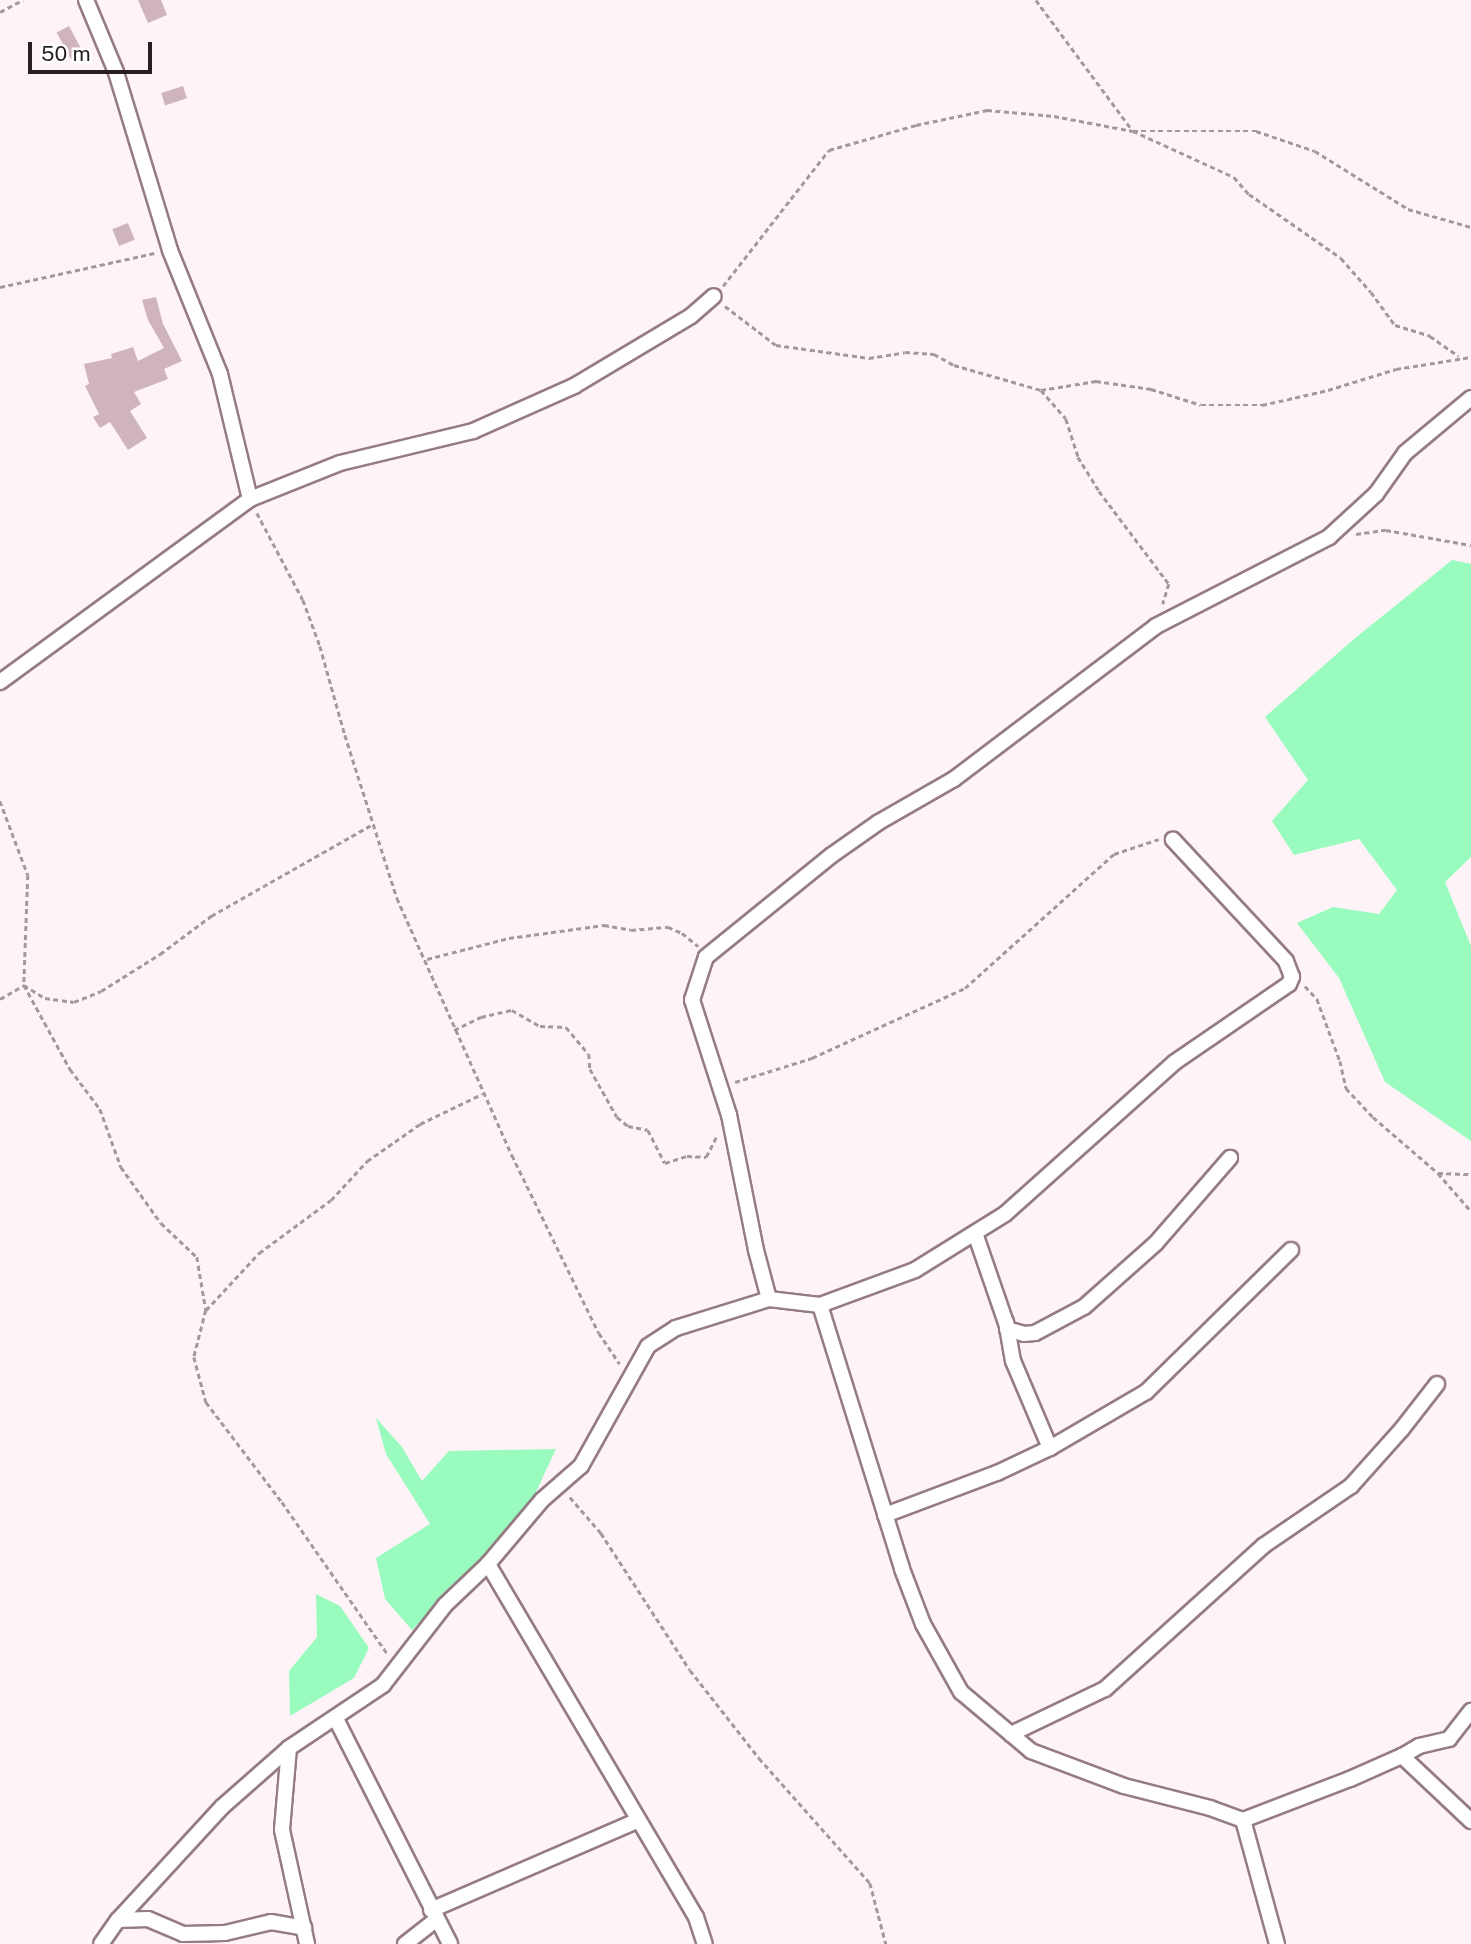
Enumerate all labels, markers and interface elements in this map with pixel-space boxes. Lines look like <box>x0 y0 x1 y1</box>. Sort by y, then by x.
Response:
scale bar <box>32 28 156 72</box>
text: 50 m <box>41 41 91 66</box>

